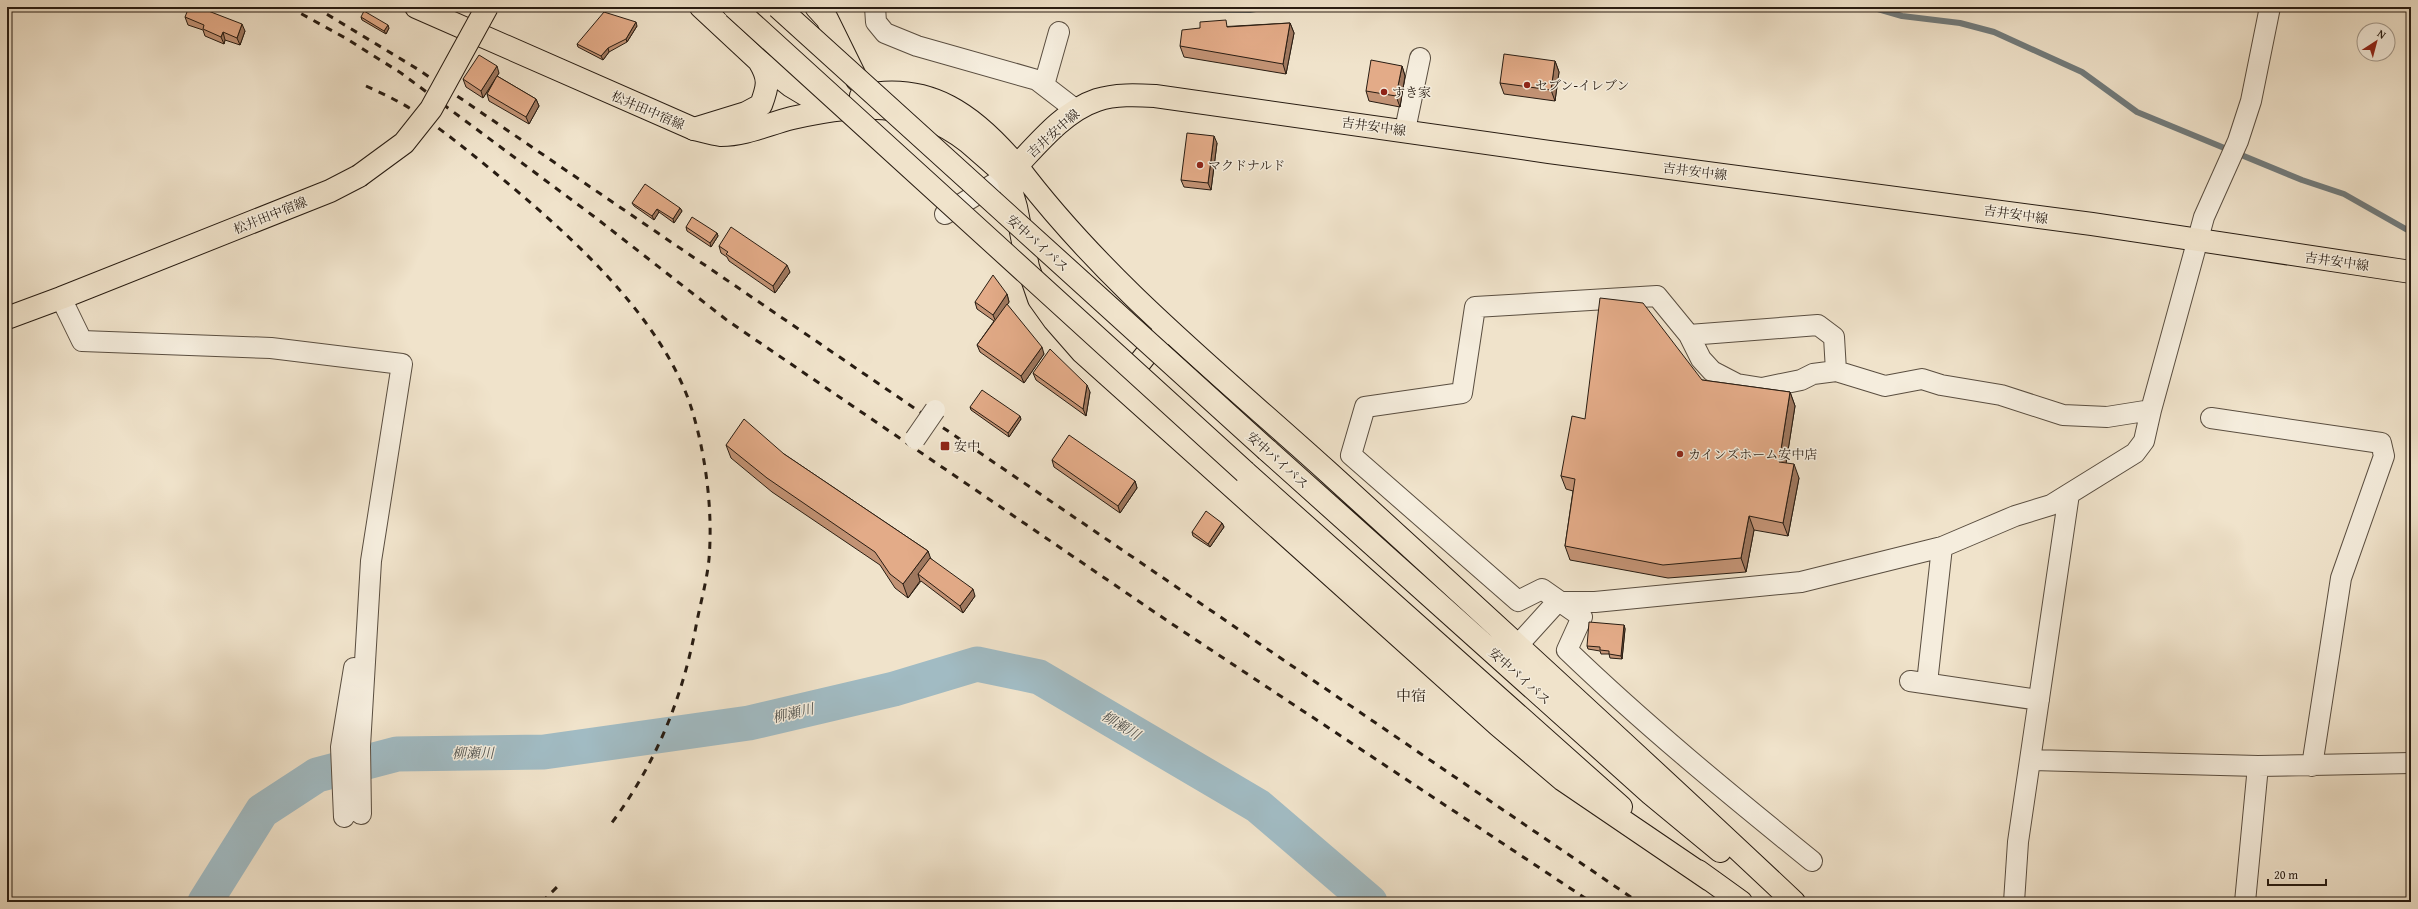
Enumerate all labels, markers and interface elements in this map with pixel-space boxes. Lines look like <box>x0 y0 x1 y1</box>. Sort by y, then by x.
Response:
north arrow <box>2356 22 2396 62</box>
text: N <box>2374 25 2390 43</box>
place label: セブン-イレブン <box>1535 76 1629 95</box>
marker: セブン-イレブン <box>1522 80 1532 90</box>
place label: すき家 <box>1392 83 1431 102</box>
street label: 松井田中宿線 <box>608 86 687 134</box>
marker: すき家 <box>1379 87 1389 97</box>
street label: 吉井安中線 <box>1023 105 1084 162</box>
street label: 吉井安中線 <box>1340 113 1407 140</box>
place label: マクドナルド <box>1208 156 1285 175</box>
street label: 吉井安中線 <box>1662 158 1728 185</box>
marker: マクドナルド <box>1195 160 1205 170</box>
street label: 松井田中宿線 <box>230 192 310 239</box>
street label: 吉井安中線 <box>1982 201 2049 228</box>
street label: 安中バイパス <box>1002 210 1073 276</box>
street label: 吉井安中線 <box>2303 248 2370 275</box>
street label: 安中バイパス <box>1242 427 1313 493</box>
place label: 安中 <box>954 437 980 456</box>
marker: 安中 <box>939 440 951 452</box>
place label: カインズホーム安中店 <box>1688 445 1817 464</box>
marker: カインズホーム安中店 <box>1675 449 1685 459</box>
street label: 安中バイパス <box>1484 643 1555 709</box>
district label: 中宿 <box>1396 685 1426 706</box>
water label: 柳瀬川 <box>770 698 818 727</box>
water label: 柳瀬川 <box>1098 706 1146 745</box>
water label: 柳瀬川 <box>452 743 496 763</box>
scale bar <box>2268 861 2326 887</box>
text: 20 m <box>2274 866 2298 883</box>

